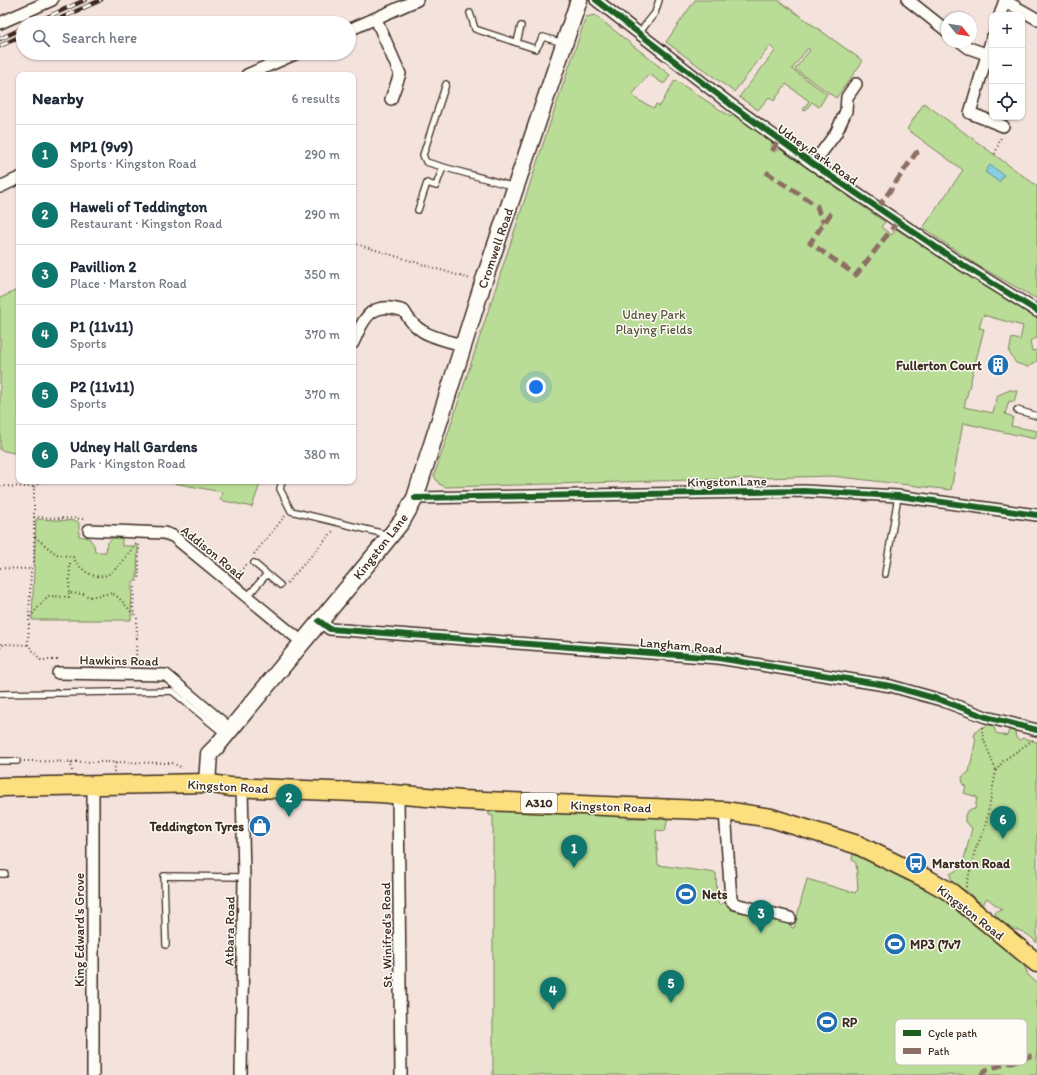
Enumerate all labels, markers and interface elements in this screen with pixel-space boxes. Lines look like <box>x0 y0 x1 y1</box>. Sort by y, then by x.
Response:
north arrow <box>941 12 977 48</box>
map controls <box>989 12 1025 120</box>
button: + <box>989 12 1025 48</box>
search box <box>16 16 356 60</box>
icon: search <box>30 27 52 49</box>
text: Search here <box>62 29 137 47</box>
button: − <box>989 48 1025 84</box>
button: locate <box>989 84 1025 120</box>
text: Nearby <box>32 88 84 108</box>
text: 6 results <box>292 91 340 106</box>
street label: Udney Park Road <box>775 121 861 188</box>
text: MP1 (9v9) <box>70 138 133 156</box>
text: 1 <box>42 147 48 162</box>
text: 290 m <box>304 147 340 162</box>
text: Sports · Kingston Road <box>70 156 196 171</box>
text: Haweli of Teddington <box>70 198 207 216</box>
street label: Cromwell Road <box>475 206 516 290</box>
text: 2 <box>42 207 48 222</box>
text: 290 m <box>304 207 340 222</box>
text: Restaurant · Kingston Road <box>70 216 222 231</box>
text: Pavillion 2 <box>70 258 136 276</box>
text: 3 <box>41 267 49 282</box>
text: 350 m <box>304 267 340 282</box>
text: Place · Marston Road <box>70 276 187 291</box>
park label: Udney Park Playing Fields <box>616 307 693 337</box>
text: P1 (11v11) <box>70 318 133 336</box>
text: 4 <box>41 327 49 342</box>
text: 370 m <box>305 327 340 342</box>
text: Sports <box>70 336 106 351</box>
building icon: Fullerton Court <box>985 352 1011 378</box>
place label: Fullerton Court <box>896 358 982 373</box>
your location <box>526 377 546 397</box>
text: P2 (11v11) <box>70 378 134 396</box>
text: 5 <box>42 387 48 402</box>
text: 370 m <box>305 387 340 402</box>
text: Sports <box>70 396 106 411</box>
text: Udney Hall Gardens <box>70 438 198 456</box>
text: 6 <box>42 447 48 462</box>
text: 380 m <box>304 447 340 462</box>
text: Park · Kingston Road <box>70 456 186 471</box>
street label: Kingston Lane <box>687 473 767 490</box>
street label: Kingston Lane <box>350 510 411 582</box>
street label: Addison Road <box>178 522 247 582</box>
street label: Langham Road <box>639 634 723 657</box>
street label: Hawkins Road <box>79 652 159 669</box>
street label: Kingston Road <box>187 777 269 796</box>
pin: 2 <box>276 784 302 817</box>
road number: A310 <box>521 793 557 813</box>
street label: Kingston Road <box>570 798 652 815</box>
pin: 6 <box>990 806 1016 839</box>
shop icon: Teddington Tyres <box>247 813 273 839</box>
place label: Teddington Tyres <box>149 819 244 835</box>
pin: 1 <box>561 835 587 868</box>
bus stop icon: Marston Road <box>903 850 929 876</box>
place label: Marston Road <box>932 856 1011 871</box>
street label: King Edward's Grove <box>72 873 87 987</box>
sports icon: Nets <box>673 881 699 907</box>
street label: St. Winifred's Road <box>378 882 395 988</box>
street label: Kingston Road <box>934 882 1007 943</box>
place label: Nets <box>702 887 728 902</box>
street label: Atbara Road <box>221 896 238 966</box>
pin: 3 <box>748 900 774 933</box>
sports icon: MP3 (7v7 <box>882 931 908 957</box>
place label: MP3 (7v7 <box>910 937 961 953</box>
pin: 5 <box>658 970 684 1003</box>
pin: 4 <box>540 977 566 1010</box>
sports icon: RP <box>814 1009 840 1035</box>
place label: RP <box>842 1015 858 1030</box>
legend <box>895 1019 1027 1065</box>
text: Cycle path <box>928 1027 977 1040</box>
text: Path <box>928 1045 950 1058</box>

